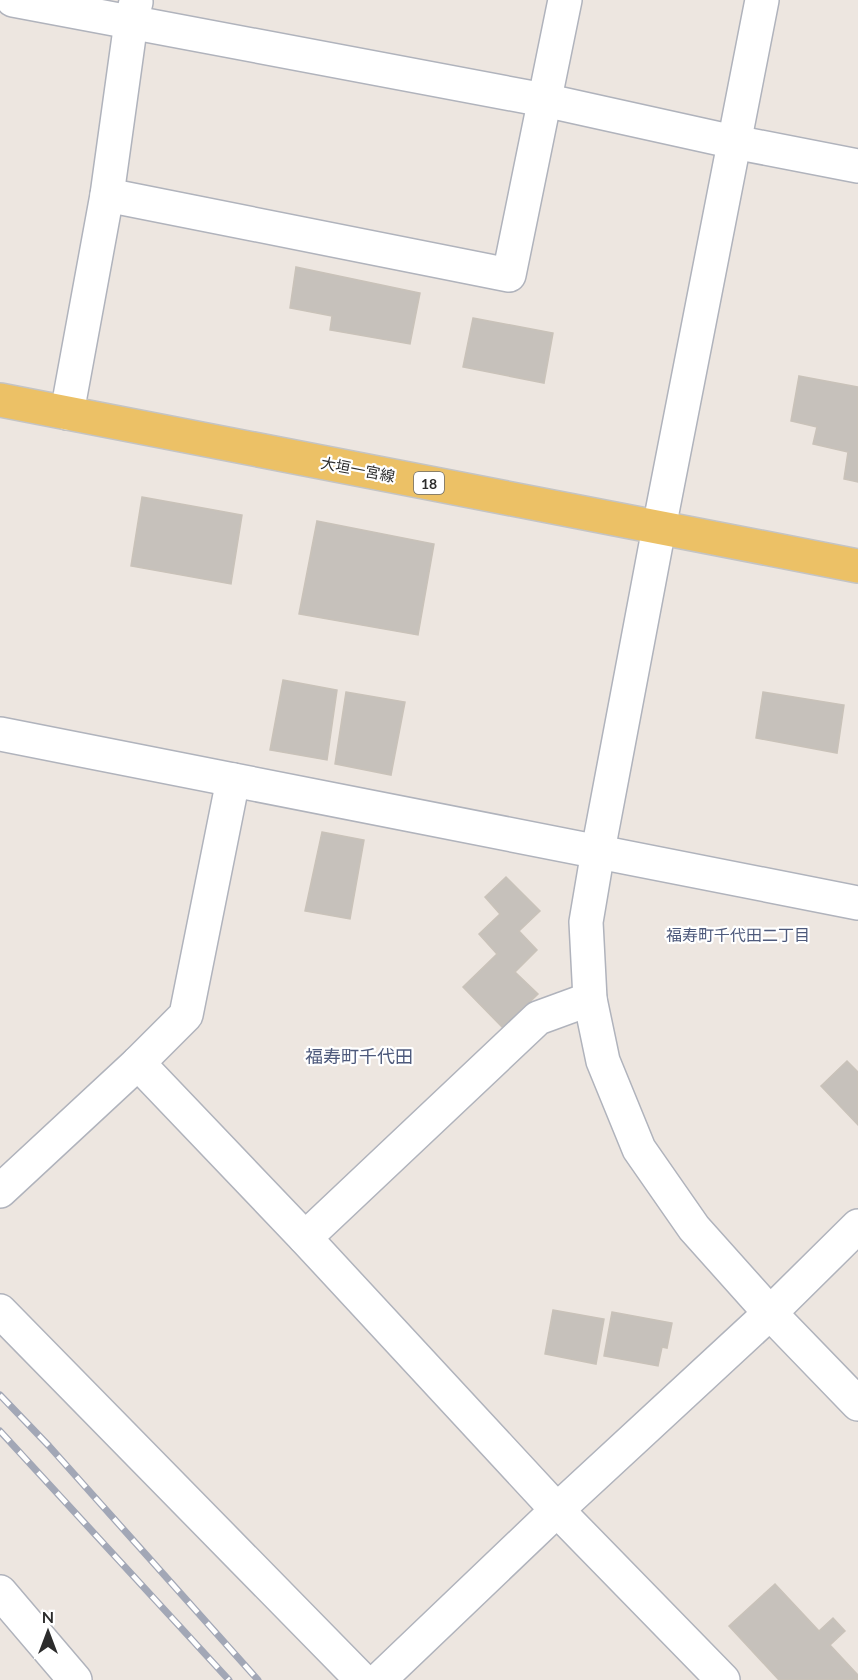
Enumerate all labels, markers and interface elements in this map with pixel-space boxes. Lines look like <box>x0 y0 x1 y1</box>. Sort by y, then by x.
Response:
street label: 大垣一宮線 <box>319 453 397 485</box>
road number: 18 <box>414 472 444 494</box>
district label: 福寿町千代田二丁目 <box>666 925 810 944</box>
district label: 福寿町千代田 <box>305 1045 413 1067</box>
north arrow <box>18 1602 78 1662</box>
text: N <box>42 1607 54 1626</box>

